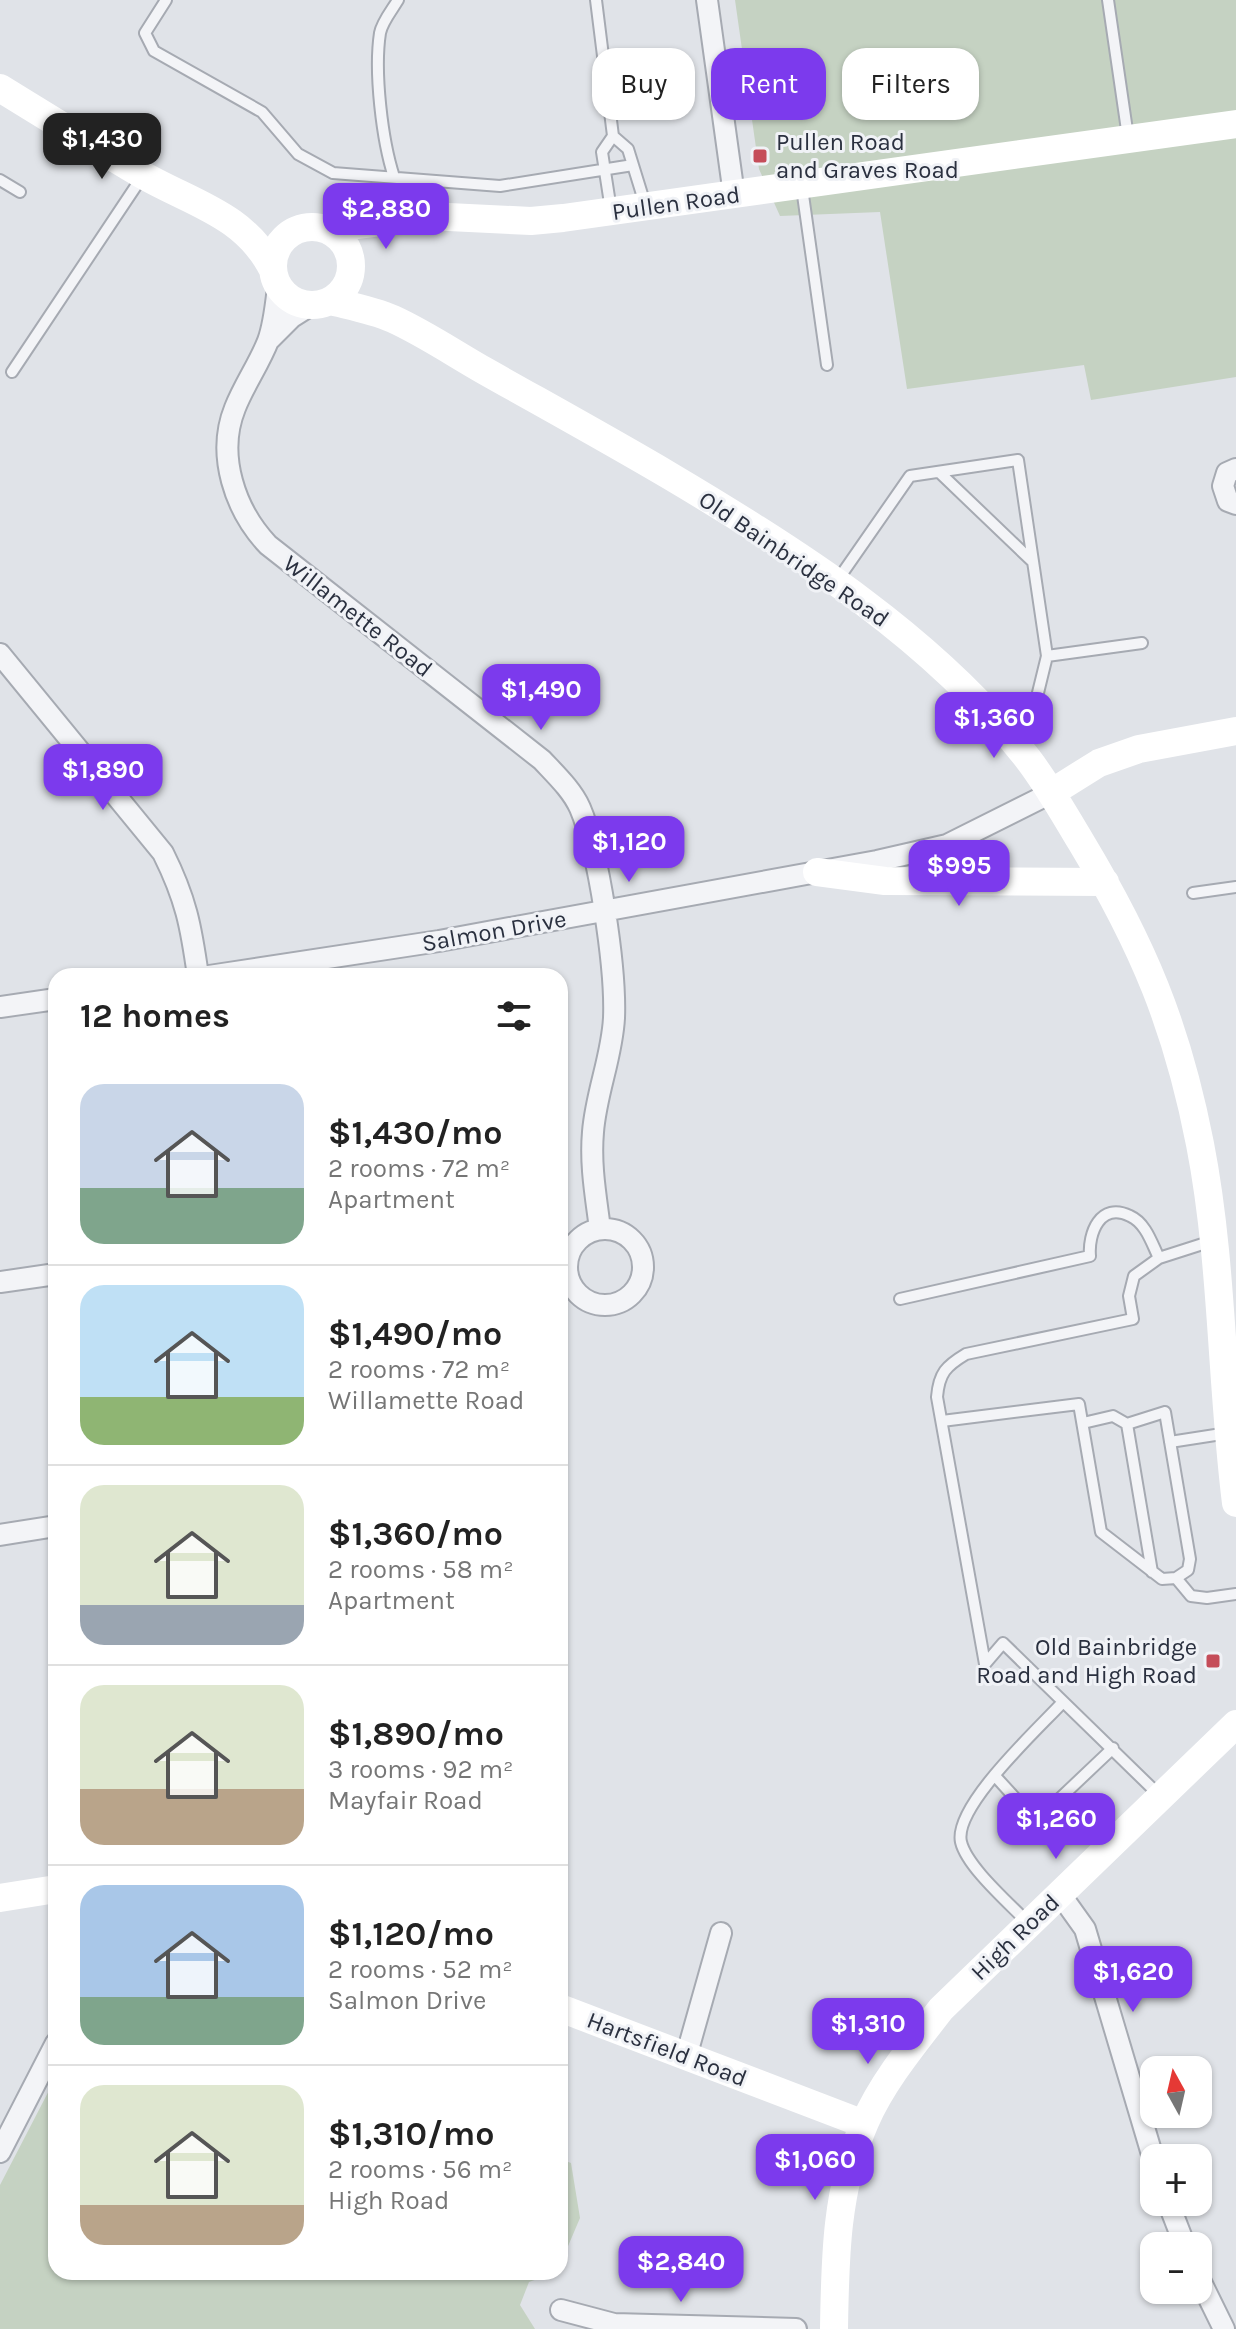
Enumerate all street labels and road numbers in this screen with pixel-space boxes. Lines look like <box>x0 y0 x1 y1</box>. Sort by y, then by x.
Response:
street label: Pullen Road <box>610 180 742 226</box>
street label: Old Bainbridge Road <box>694 485 894 633</box>
street label: Willamette Road <box>278 549 438 683</box>
street label: Salmon Drive <box>420 905 568 957</box>
street label: High Road <box>965 1888 1065 1986</box>
street label: Hartsfield Road <box>583 2006 751 2092</box>

